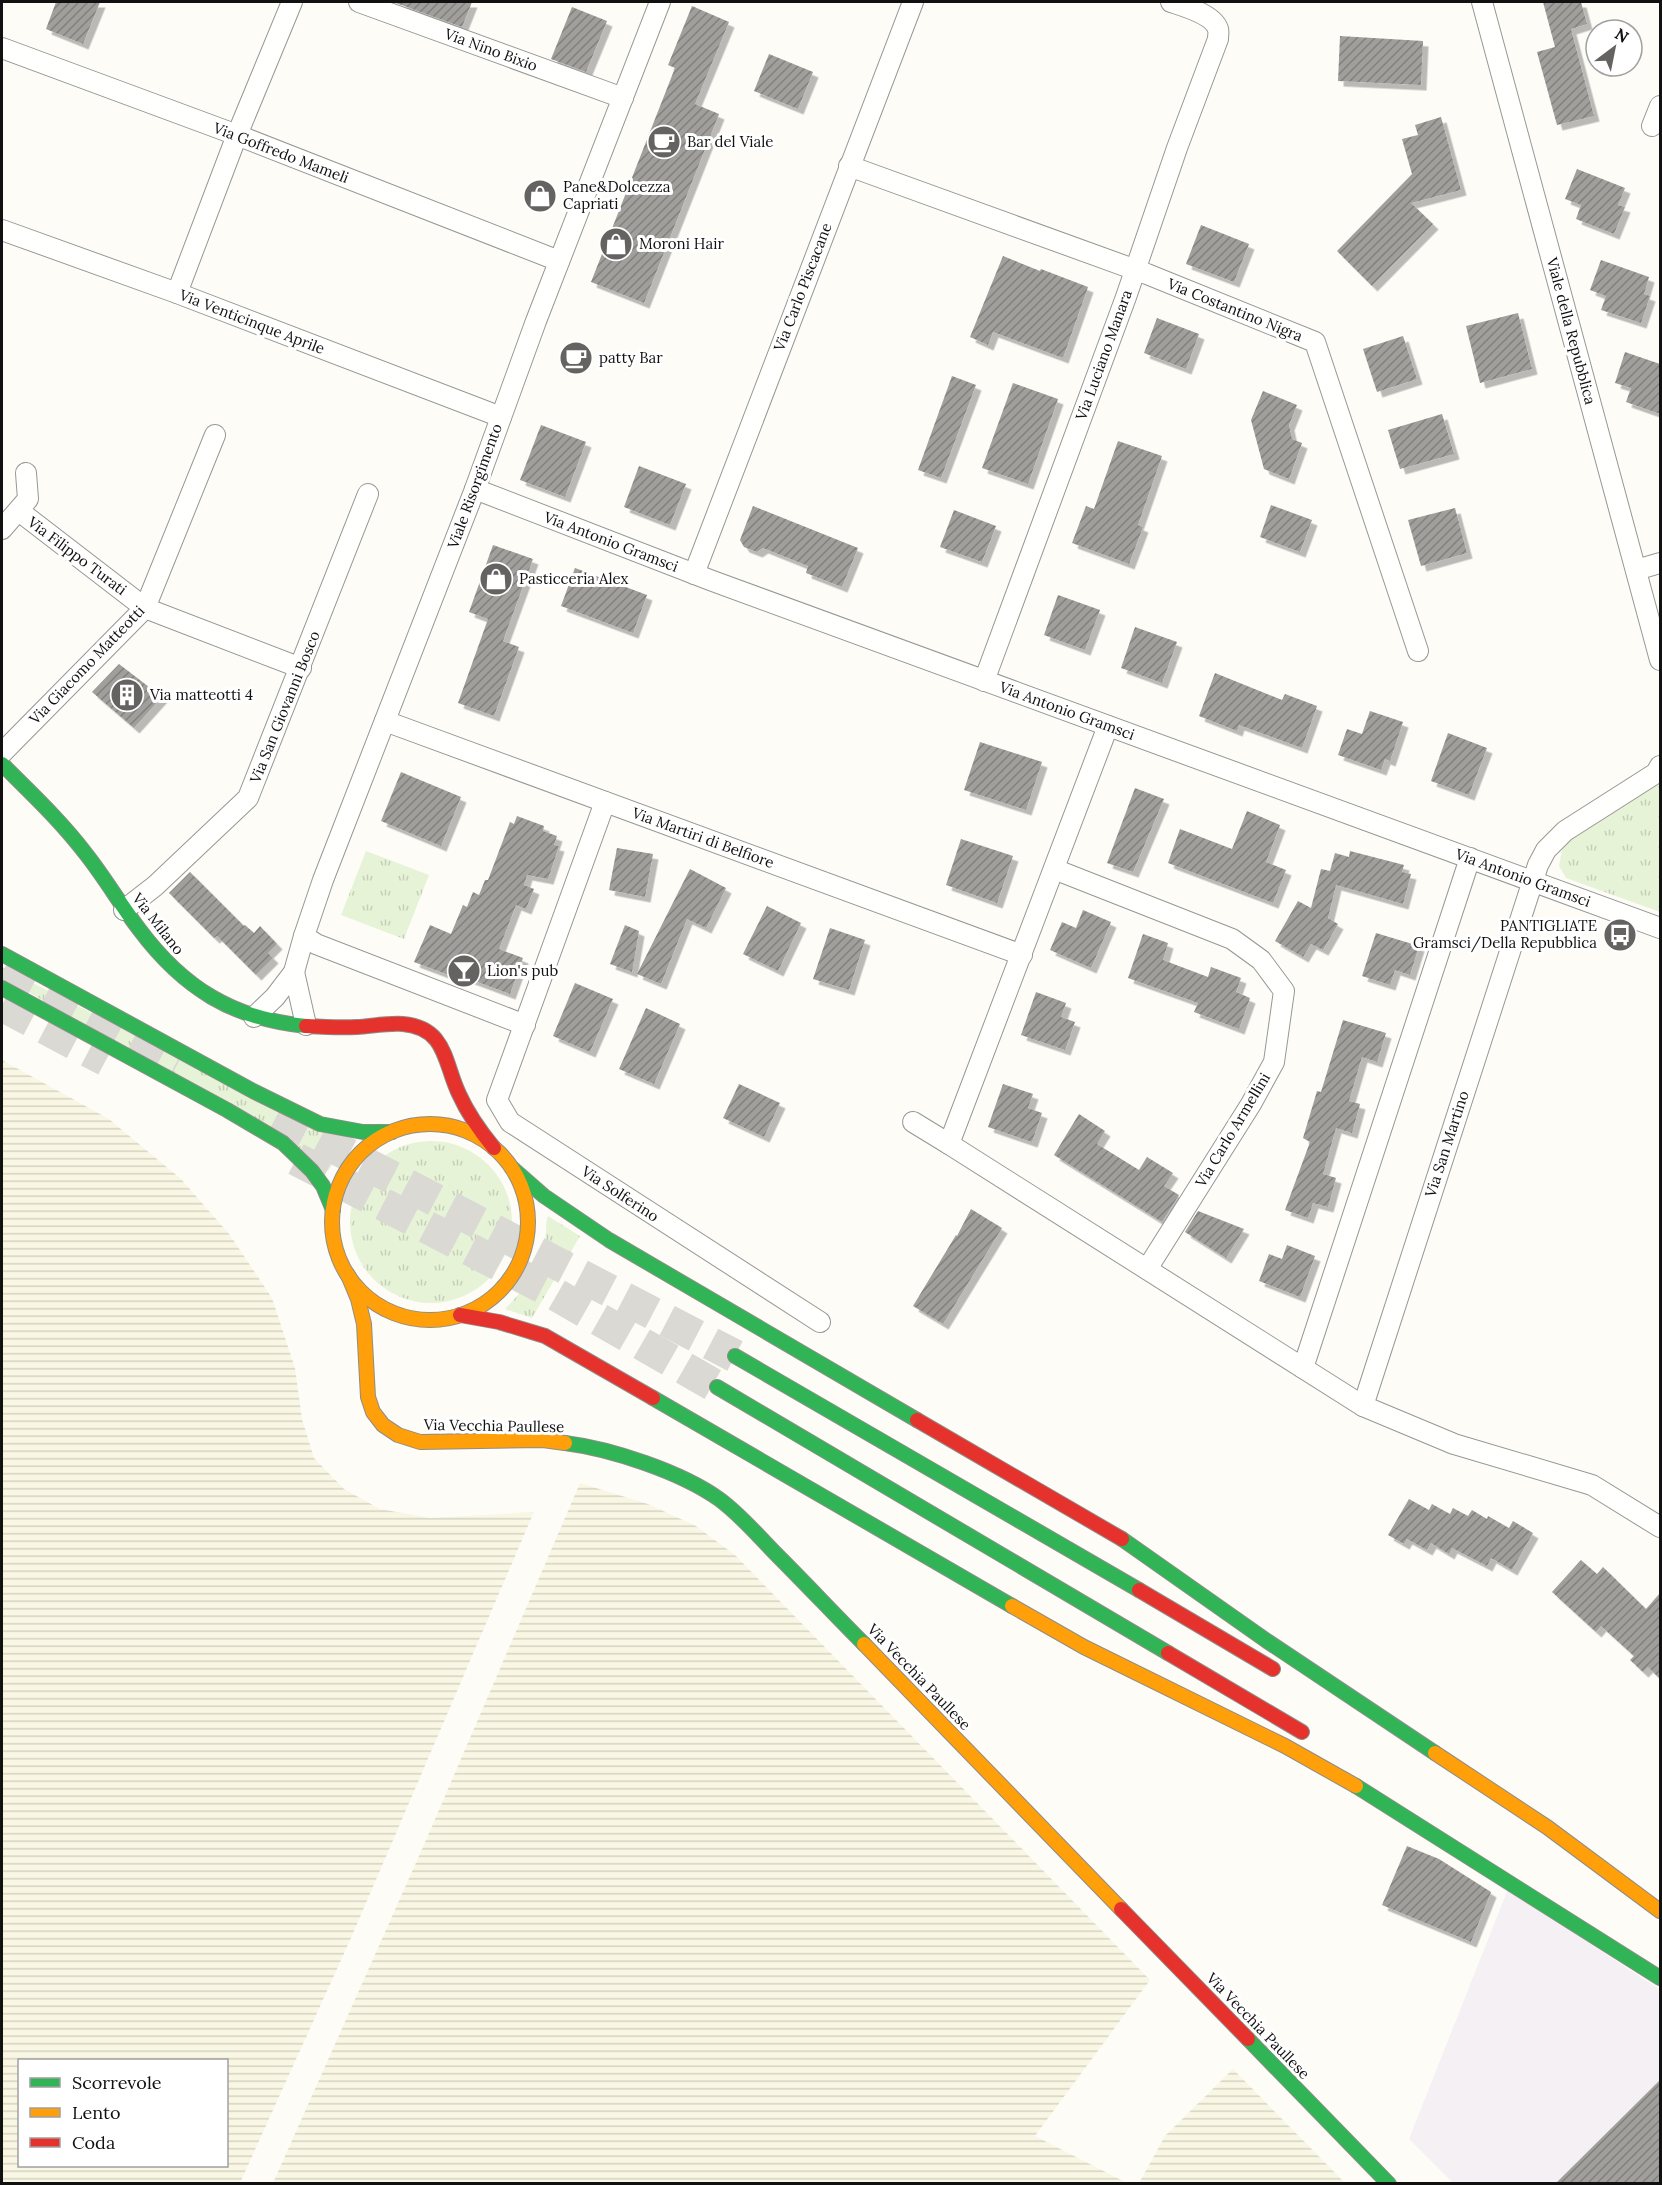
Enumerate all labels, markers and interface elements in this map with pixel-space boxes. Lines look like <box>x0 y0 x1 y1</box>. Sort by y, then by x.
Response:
north arrow <box>1584 18 1644 78</box>
street label: Via Nino Bixio <box>441 24 540 75</box>
text: N <box>1611 24 1632 47</box>
street label: Via Goffredo Mameli <box>210 118 352 187</box>
cafe icon: Bar del Viale <box>646 124 682 160</box>
place label: Bar del Viale <box>687 132 773 151</box>
place label: Pane&Dolcezza Capriati <box>563 177 671 213</box>
shop icon: Pane&Dolcezza Capriati <box>522 178 558 214</box>
street label: Via Carlo Piscacane <box>769 220 836 355</box>
shop icon: Moroni Hair <box>598 226 634 262</box>
place label: Moroni Hair <box>639 234 724 253</box>
street label: Viale della Repubblica <box>1542 254 1600 407</box>
street label: Via Costantino Nigra <box>1164 273 1306 345</box>
street label: Via Venticinque Aprile <box>176 285 327 358</box>
street label: Via Luciano Manara <box>1071 287 1136 424</box>
cafe icon: patty Bar <box>558 340 594 376</box>
place label: patty Bar <box>599 348 663 367</box>
street label: Viale Risorgimento <box>443 421 506 552</box>
street label: Via Antonio Gramsci <box>540 507 681 576</box>
street label: Via Filippo Turati <box>23 512 131 599</box>
shop icon: Pasticceria Alex <box>478 561 514 597</box>
place label: Pasticceria Alex <box>519 569 629 588</box>
street label: Via Giacomo Matteotti <box>24 601 148 729</box>
street label: Via San Giovanni Bosco <box>245 628 324 787</box>
building icon: Via matteotti 4 <box>109 677 145 713</box>
street label: Via Antonio Gramsci <box>996 677 1137 744</box>
place label: Via matteotti 4 <box>149 685 253 704</box>
street label: Via Martiri di Belfiore <box>629 803 777 872</box>
street label: Via Antonio Gramsci <box>1452 844 1593 911</box>
street label: Via Milano <box>128 888 189 959</box>
place label: PANTIGLIATE Gramsci/Della Repubblica <box>1413 916 1597 953</box>
bus stop icon: PANTIGLIATE Gramsci/Della Repubblica <box>1602 917 1638 953</box>
bar icon: Lion's pub <box>446 953 482 989</box>
place label: Lion's pub <box>487 961 558 980</box>
street label: Via Carlo Armellini <box>1190 1069 1274 1191</box>
street label: Via San Martino <box>1420 1088 1473 1200</box>
street label: Via Solferino <box>577 1161 663 1226</box>
street label: Via Vecchia Paullese <box>423 1415 564 1436</box>
street label: Via Vecchia Paullese <box>863 1619 975 1734</box>
street label: Via Vecchia Paullese <box>1202 1968 1314 2083</box>
legend <box>18 2059 228 2167</box>
text: Scorrevole <box>72 2071 162 2094</box>
text: Lento <box>72 2101 120 2124</box>
text: Coda <box>72 2131 115 2154</box>

